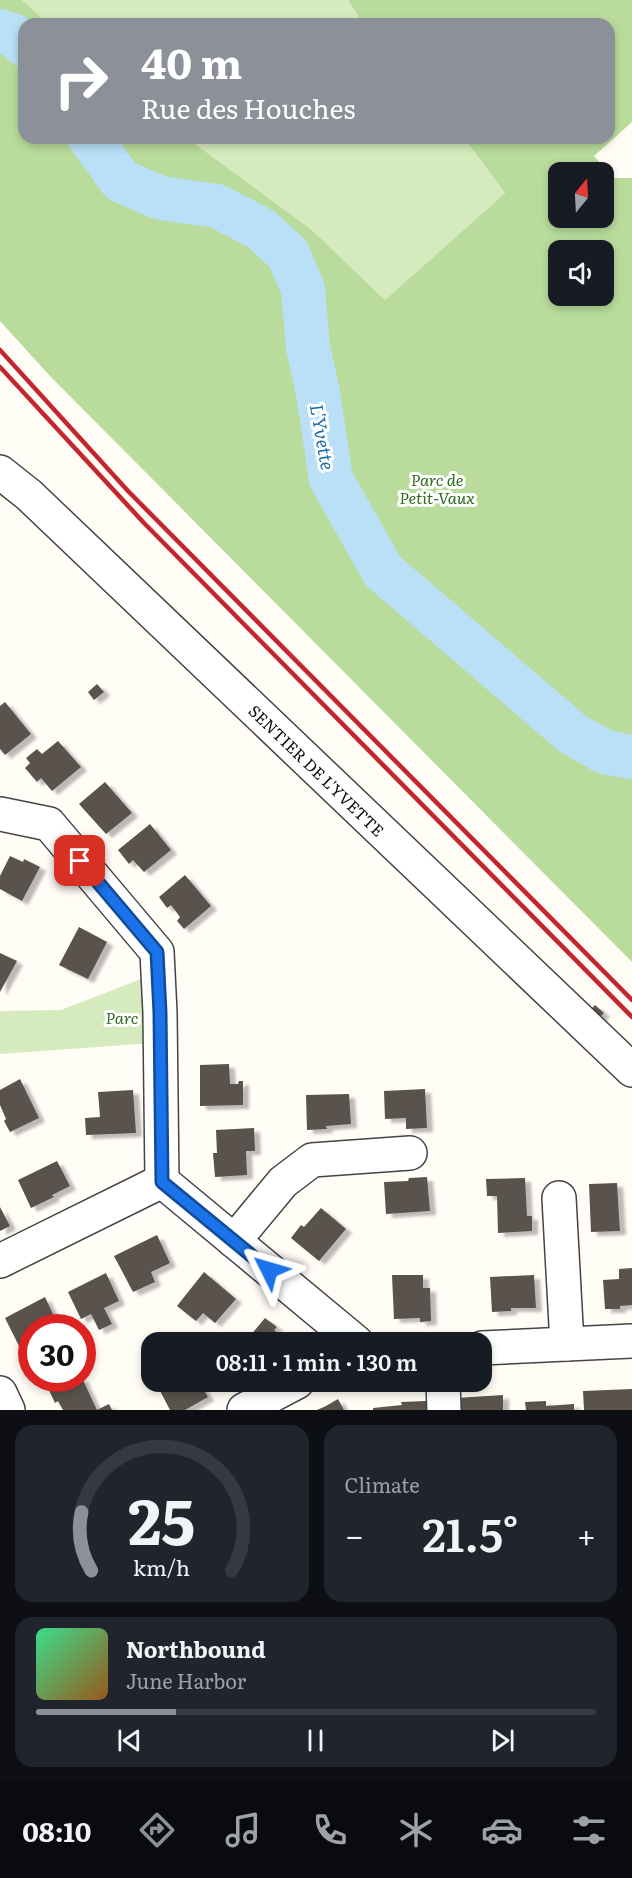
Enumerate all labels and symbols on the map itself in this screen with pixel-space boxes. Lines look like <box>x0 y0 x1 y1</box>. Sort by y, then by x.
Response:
north arrow <box>548 162 614 228</box>
water label: L'Yvette <box>304 402 342 472</box>
park label: Parc de Petit-Vaux <box>399 467 475 509</box>
street label: SENTIER DE L'YVETTE <box>244 699 390 841</box>
pin <box>54 835 105 886</box>
park label: Parc <box>106 1005 139 1029</box>
position arrow <box>237 1238 301 1302</box>
speed limit sign: 30 <box>18 1314 96 1392</box>

